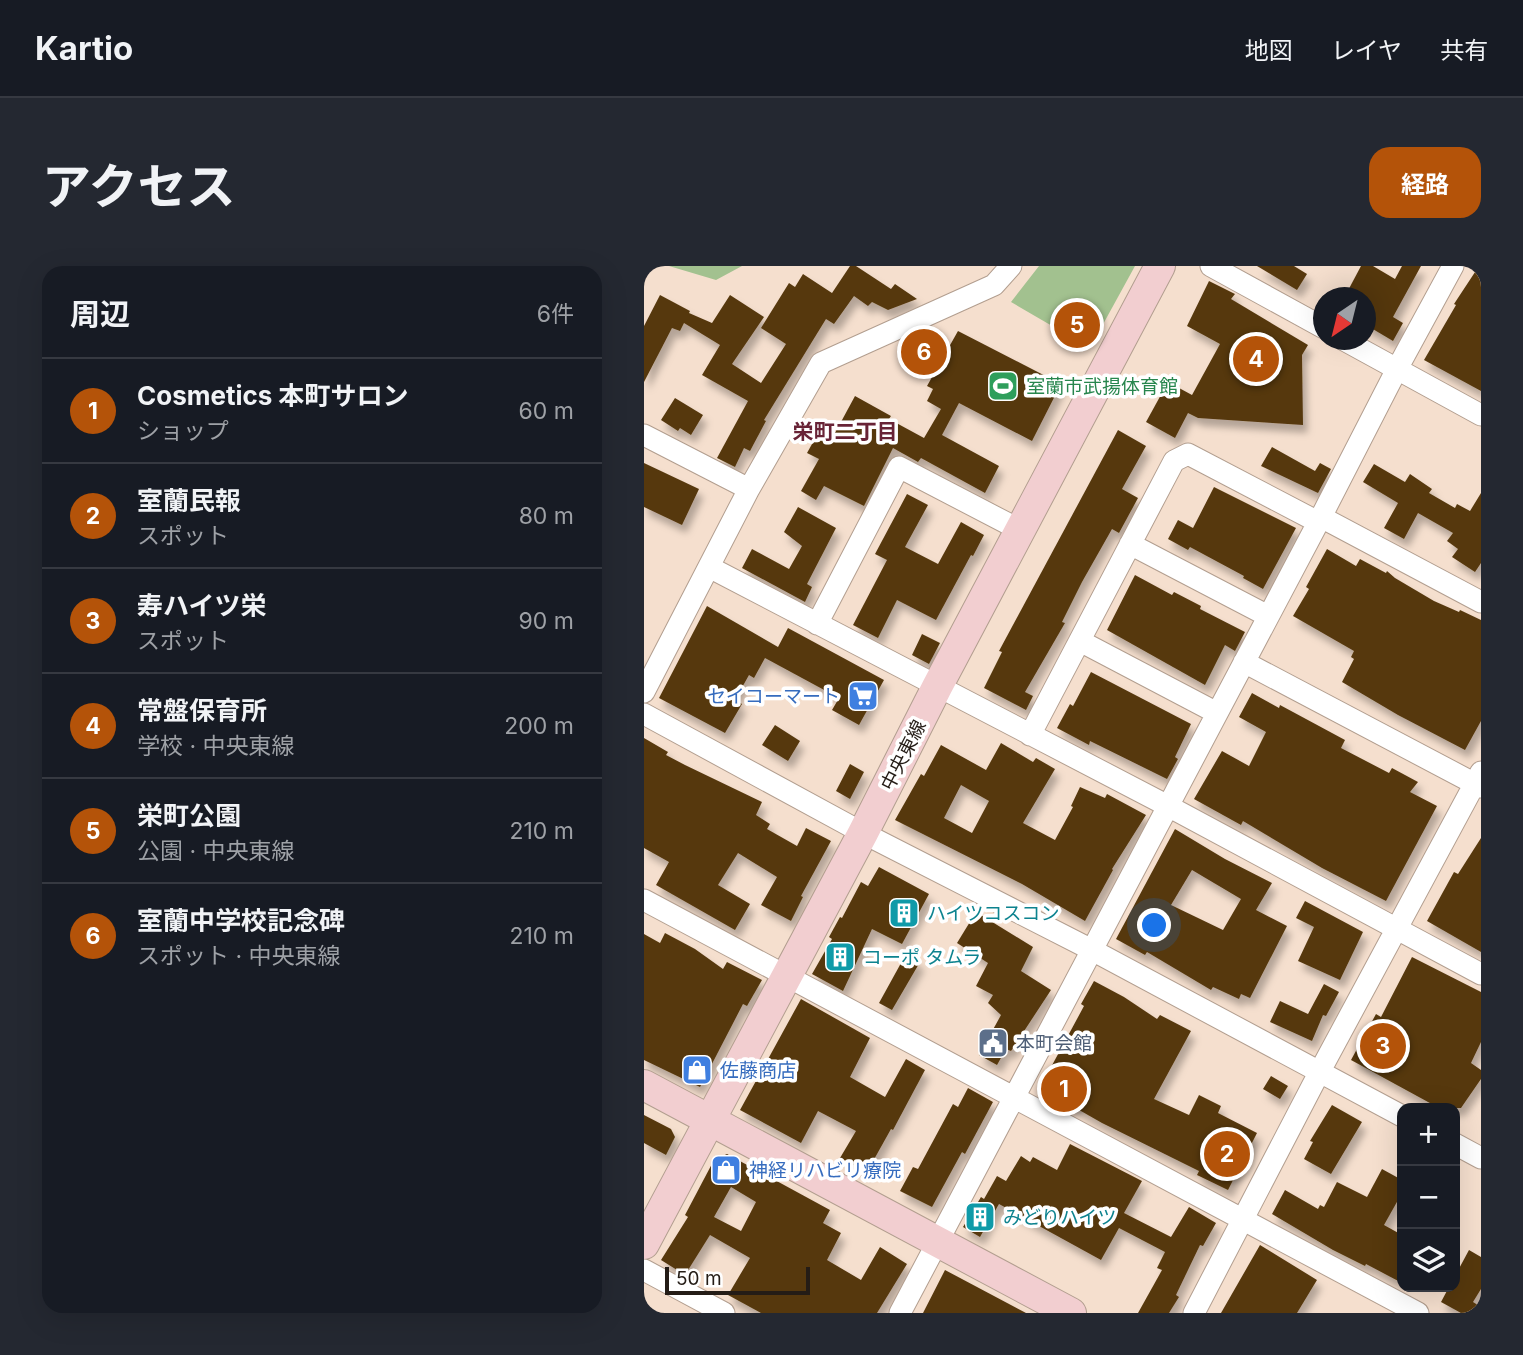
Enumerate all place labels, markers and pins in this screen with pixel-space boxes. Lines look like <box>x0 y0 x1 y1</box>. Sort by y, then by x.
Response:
pin: 5 <box>1054 299 1100 351</box>
pin: 6 <box>901 326 947 378</box>
pin: 4 <box>1233 333 1279 385</box>
sports icon: 室蘭市武揚体育館 <box>986 369 1020 403</box>
place label: 室蘭市武揚体育館 <box>1026 375 1178 398</box>
supermarket icon: セイコーマート <box>846 679 880 713</box>
place label: セイコーマート <box>707 685 840 708</box>
building icon: ハイツコスコン <box>887 896 921 930</box>
place label: ハイツコスコン <box>927 902 1060 925</box>
building icon: コーポ タムラ <box>823 940 857 974</box>
place label: コーポ タムラ <box>863 946 981 969</box>
pin: 3 <box>1360 1020 1406 1072</box>
public building icon: 本町会館 <box>976 1026 1010 1060</box>
place label: 本町会館 <box>1016 1032 1092 1055</box>
shop icon: 佐藤商店 <box>680 1053 714 1087</box>
place label: 佐藤商店 <box>720 1059 796 1082</box>
pin: 1 <box>1041 1063 1087 1115</box>
pin: 2 <box>1204 1128 1250 1180</box>
shop icon: 神経リハビリ療院 <box>709 1153 743 1187</box>
place label: 神経リハビリ療院 <box>749 1159 901 1182</box>
building icon: みどりハイツ <box>963 1200 997 1234</box>
place label: みどりハイツ <box>1003 1206 1117 1229</box>

